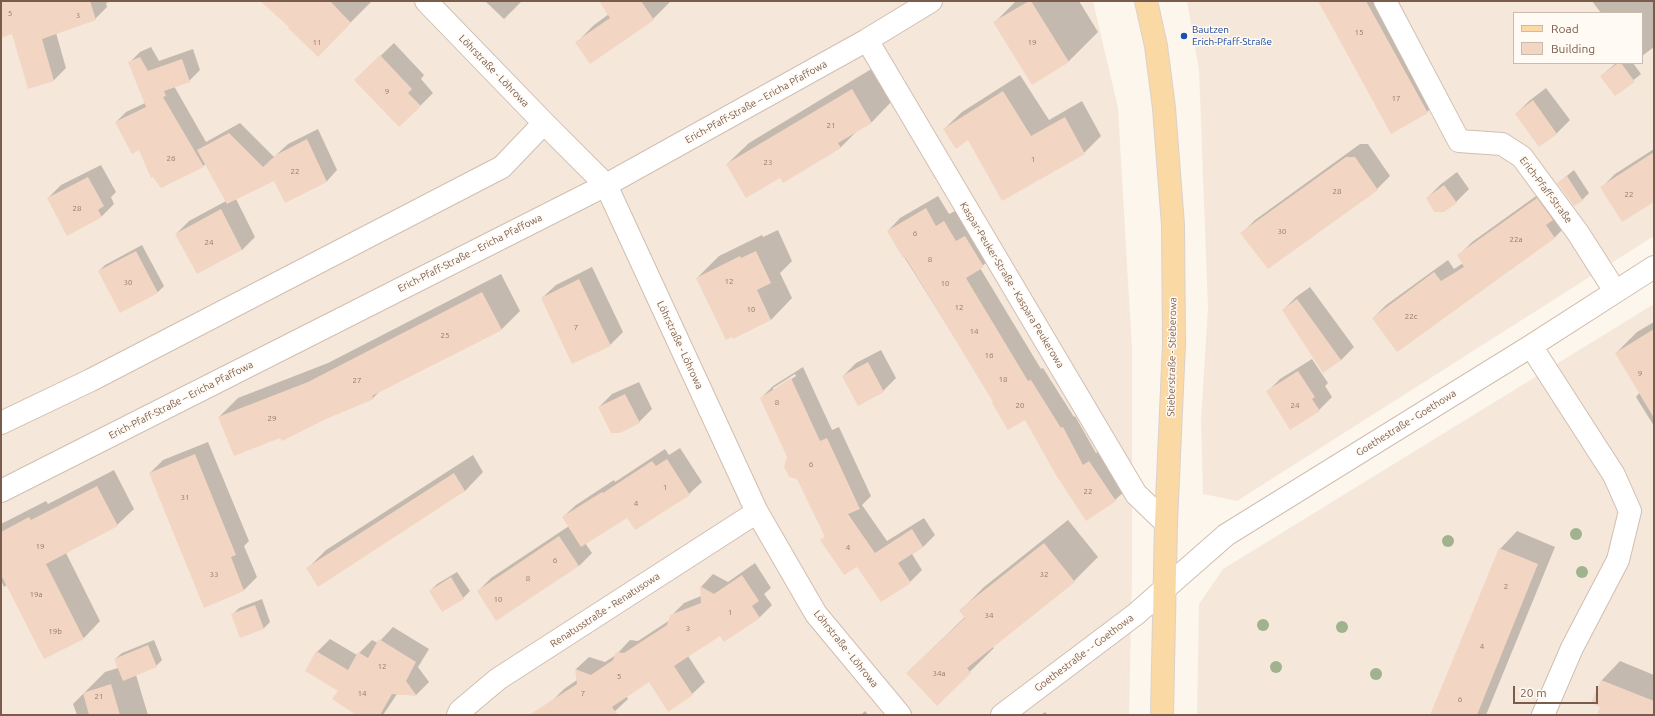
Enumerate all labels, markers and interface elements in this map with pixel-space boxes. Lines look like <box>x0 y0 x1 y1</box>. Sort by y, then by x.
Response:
house number: 5 <box>8 8 12 18</box>
house number: 3 <box>76 10 80 20</box>
legend <box>1513 12 1643 64</box>
text: Road <box>1551 22 1579 35</box>
place label: Bautzen Erich-Pfaff-Straße <box>1192 24 1272 48</box>
house number: 15 <box>1354 27 1364 37</box>
marker: Bautzen Erich-Pfaff-Straße <box>1179 31 1189 41</box>
street label: Löhrstraße - Löhrowa <box>456 32 532 110</box>
house number: 11 <box>312 37 322 47</box>
house number: 19 <box>1027 37 1037 47</box>
text: Building <box>1551 42 1595 55</box>
street label: Erich-Pfaff-Straße – Ericha Pfaffowa <box>683 58 829 146</box>
house number: 9 <box>385 86 389 96</box>
house number: 17 <box>1391 93 1401 103</box>
house number: 21 <box>826 120 836 130</box>
house number: 26 <box>166 153 176 163</box>
house number: 1 <box>1031 154 1035 164</box>
street label: Erich-Pfaff-Straße <box>1517 154 1575 226</box>
house number: 23 <box>763 157 773 167</box>
house number: 22 <box>290 166 300 176</box>
house number: 28 <box>1332 186 1342 196</box>
house number: 22 <box>1624 189 1634 199</box>
street label: Kaspar-Peuker-Straße - Kaspara Peukerowa <box>957 200 1067 370</box>
house number: 28 <box>72 203 82 213</box>
street label: Erich-Pfaff-Straße – Ericha Pfaffowa <box>396 211 544 295</box>
house number: 30 <box>1277 226 1287 236</box>
house number: 6 <box>913 228 917 238</box>
house number: 22a <box>1509 234 1523 244</box>
house number: 24 <box>204 237 214 247</box>
house number: 8 <box>928 254 932 264</box>
house number: 12 <box>724 276 734 286</box>
house number: 30 <box>123 277 133 287</box>
house number: 10 <box>940 278 950 288</box>
street label: Stieberstraße - Stieberowa <box>1165 297 1179 417</box>
street label: Löhrstraße - Löhrowa <box>654 299 706 391</box>
house number: 12 <box>954 302 964 312</box>
house number: 10 <box>746 304 756 314</box>
house number: 22c <box>1405 311 1417 321</box>
house number: 7 <box>574 322 578 332</box>
house number: 14 <box>969 326 979 336</box>
house number: 25 <box>440 330 450 340</box>
house number: 16 <box>984 350 994 360</box>
street label: Erich-Pfaff-Straße – Ericha Pfaffowa <box>107 358 255 442</box>
house number: 9 <box>1638 368 1642 378</box>
house number: 18 <box>998 374 1008 384</box>
house number: 27 <box>352 375 362 385</box>
street label: Goethestraße - Goethowa <box>1354 387 1458 459</box>
house number: 8 <box>775 397 779 407</box>
house number: 20 <box>1015 400 1025 410</box>
house number: 24 <box>1290 400 1300 410</box>
house number: 29 <box>267 413 277 423</box>
house number: 6 <box>809 459 813 469</box>
house number: 1 <box>663 482 667 492</box>
house number: 22 <box>1083 486 1093 496</box>
house number: 31 <box>180 492 190 502</box>
house number: 4 <box>634 498 638 508</box>
house number: 19 <box>35 541 45 551</box>
house number: 4 <box>846 542 850 552</box>
house number: 6 <box>553 555 557 565</box>
house number: 33 <box>209 569 219 579</box>
house number: 32 <box>1039 569 1049 579</box>
street label: Renatusstraße - Renatusowa <box>548 570 662 650</box>
house number: 8 <box>526 573 530 583</box>
house number: 2 <box>1504 581 1508 591</box>
house number: 19a <box>29 589 43 599</box>
house number: 10 <box>493 594 503 604</box>
house number: 1 <box>728 607 732 617</box>
street label: Löhrstraße - Löhrowa <box>811 608 881 690</box>
house number: 34 <box>984 610 994 620</box>
street label: Goethestraße - - Goethowa <box>1032 612 1136 694</box>
house number: 3 <box>686 623 690 633</box>
house number: 19b <box>48 626 62 636</box>
house number: 4 <box>1480 641 1484 651</box>
house number: 12 <box>377 661 387 671</box>
house number: 34a <box>932 668 946 678</box>
house number: 5 <box>617 671 621 681</box>
scale bar <box>1515 678 1600 704</box>
text: 20 m <box>1520 686 1547 699</box>
house number: 14 <box>357 688 367 698</box>
house number: 7 <box>581 688 585 698</box>
house number: 21 <box>94 691 104 701</box>
house number: 6 <box>1458 694 1462 704</box>

